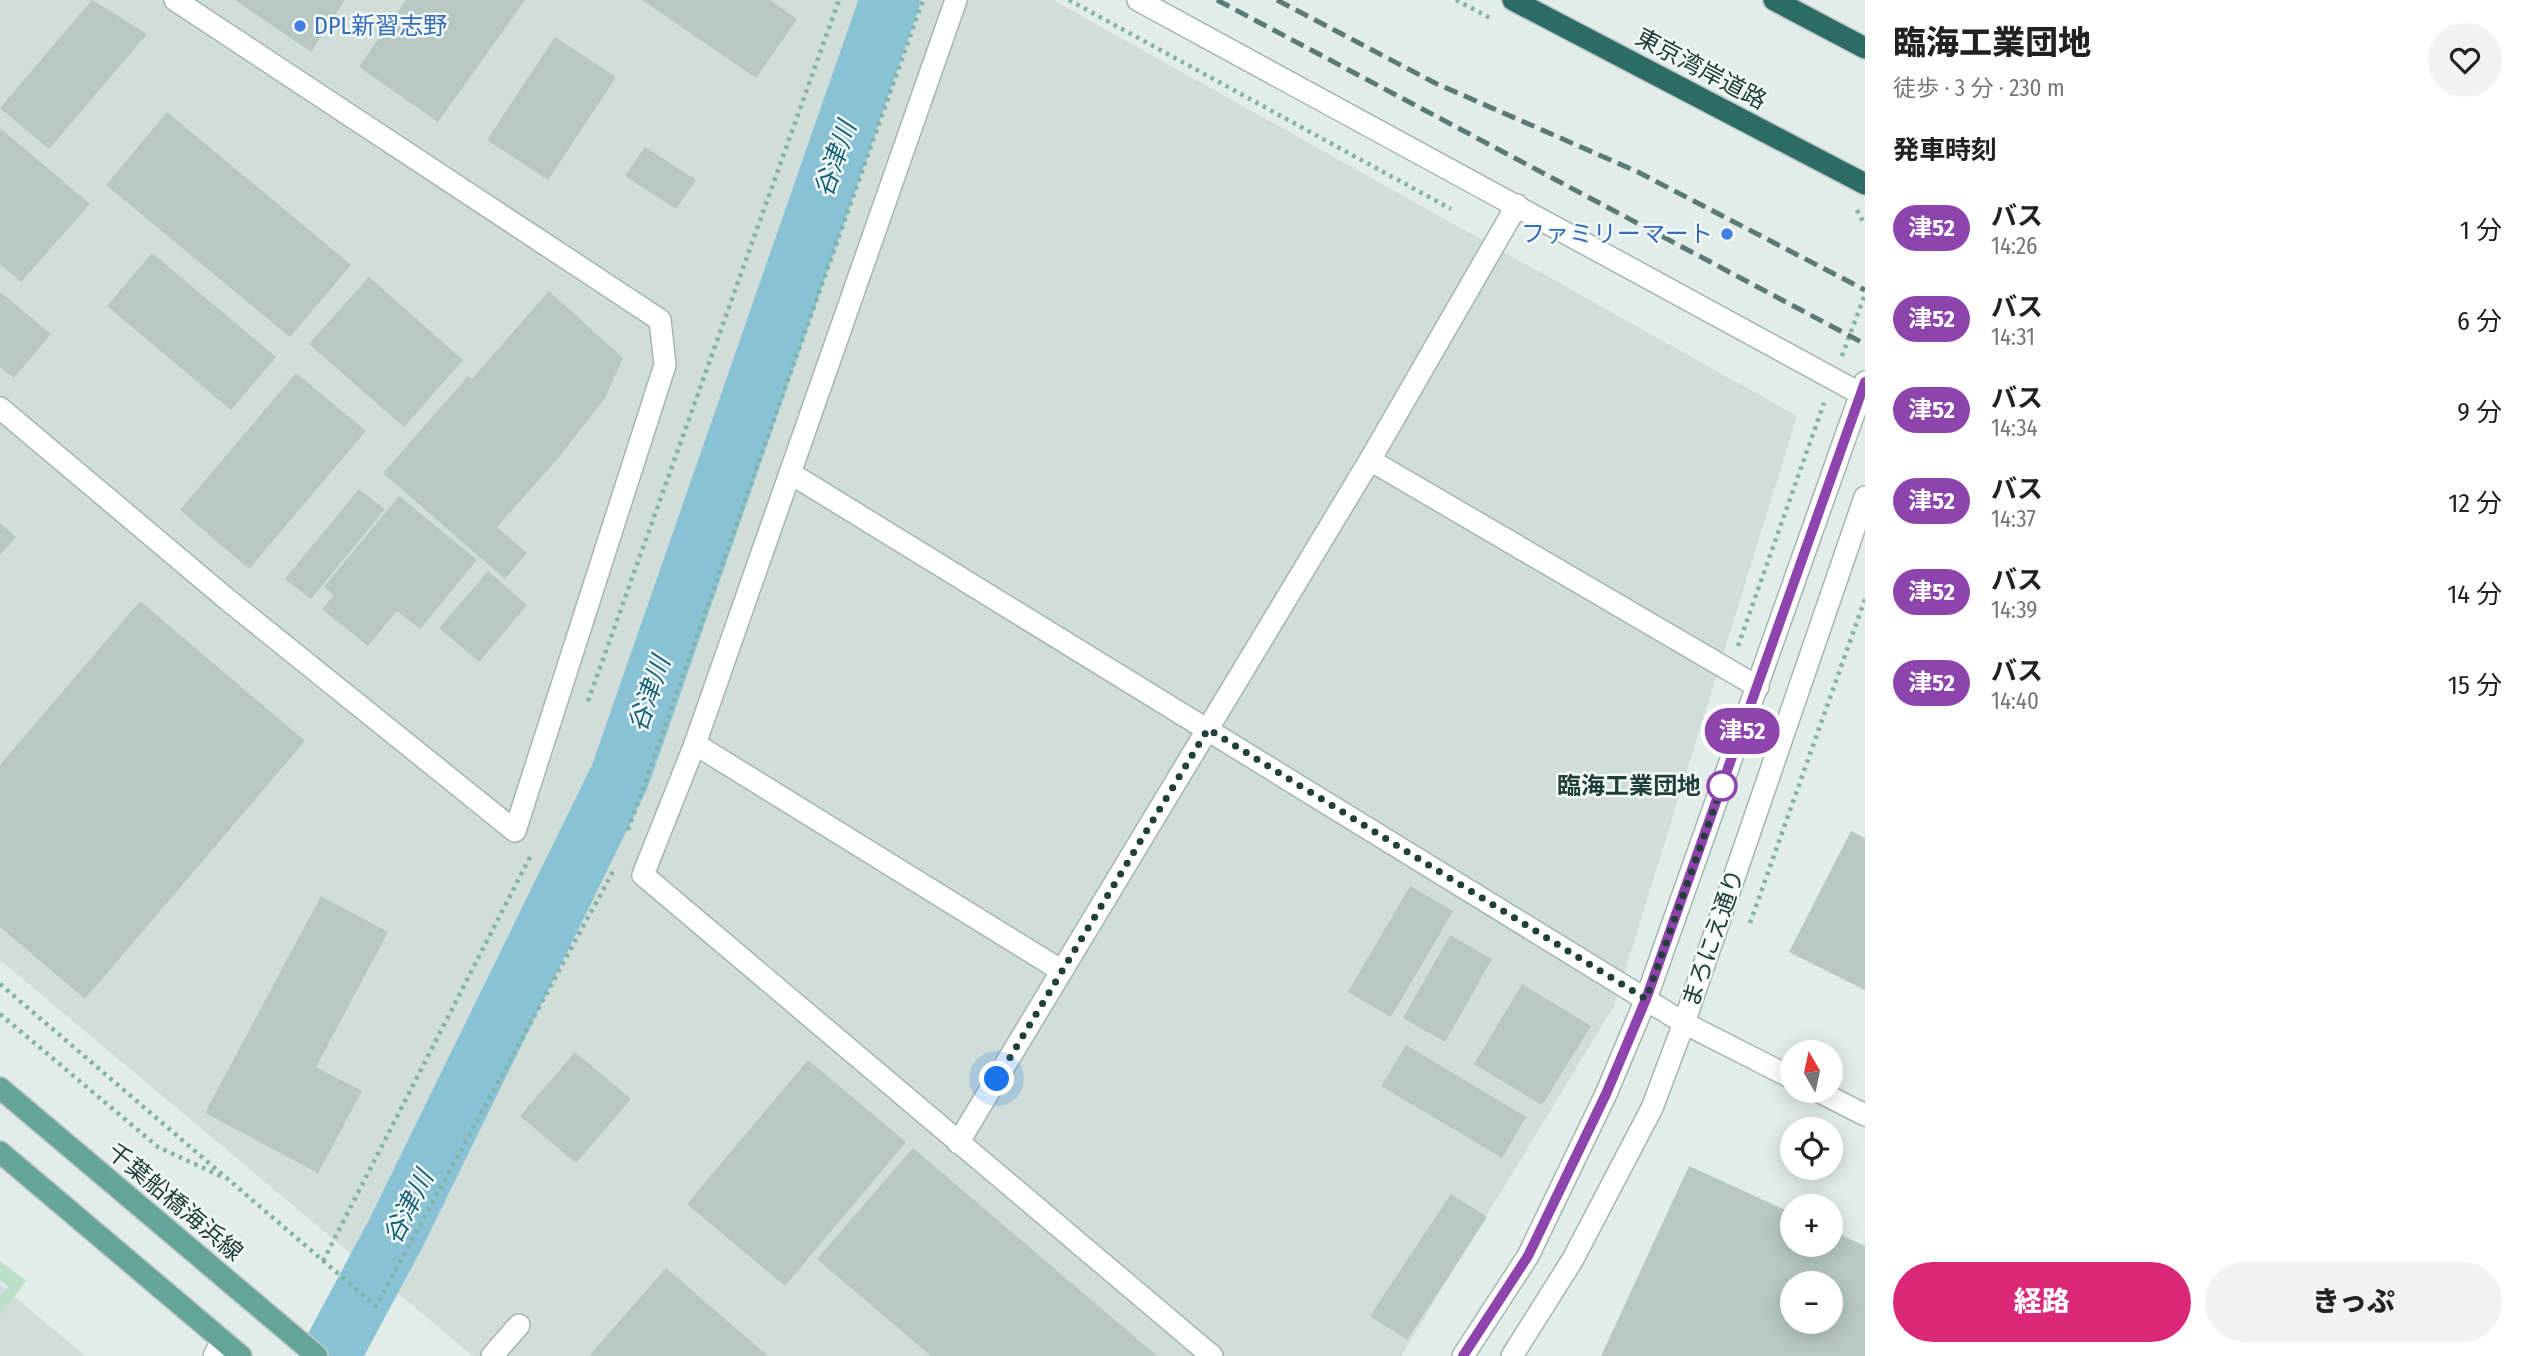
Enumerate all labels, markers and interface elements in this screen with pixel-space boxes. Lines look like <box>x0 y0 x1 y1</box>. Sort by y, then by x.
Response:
place label: DPL新習志野 <box>314 12 447 40</box>
marker: DPL新習志野 <box>292 18 308 34</box>
street label: 東京湾岸道路 <box>1631 23 1771 115</box>
text: 臨海工業団地 <box>1893 23 2091 63</box>
button: heart <box>2428 23 2502 97</box>
text: 徒歩 · 3 分 · 230 m <box>1893 74 2065 102</box>
water label: 谷津川 <box>808 114 864 201</box>
text: 発車時刻 <box>1893 135 1997 166</box>
text: バス <box>1991 201 2043 232</box>
text: 津52 <box>1908 214 1955 242</box>
text: 1 分 <box>2460 215 2502 246</box>
place label: ファミリーマート <box>1521 220 1713 248</box>
marker: ファミリーマート <box>1719 226 1735 242</box>
text: 14:26 <box>1991 232 2038 260</box>
text: バス <box>1991 292 2043 323</box>
text: 津52 <box>1908 305 1955 333</box>
text: 6 分 <box>2457 306 2502 337</box>
text: 14:31 <box>1991 323 2035 351</box>
text: バス <box>1991 383 2043 414</box>
text: 津52 <box>1908 396 1955 424</box>
text: 9 分 <box>2457 397 2502 428</box>
text: 14:34 <box>1991 414 2038 442</box>
text: バス <box>1991 474 2043 505</box>
text: 津52 <box>1908 487 1955 515</box>
text: 12 分 <box>2448 488 2502 519</box>
text: 14:37 <box>1991 505 2036 533</box>
text: バス <box>1991 565 2043 596</box>
text: 津52 <box>1908 578 1955 606</box>
text: 14 分 <box>2447 579 2502 610</box>
text: 14:39 <box>1991 596 2037 624</box>
water label: 谷津川 <box>622 649 678 736</box>
text: バス <box>1991 656 2043 687</box>
text: 津52 <box>1908 669 1955 697</box>
text: 15 分 <box>2448 670 2502 701</box>
text: 14:40 <box>1991 687 2039 715</box>
line badge: 津52 <box>1702 708 1782 754</box>
text: 津52 <box>1719 717 1765 745</box>
marker: 臨海工業団地 <box>1707 771 1737 801</box>
place label: 臨海工業団地 <box>1557 772 1701 800</box>
street label: まろにえ通り <box>1676 865 1750 1011</box>
north arrow <box>1780 1040 1843 1102</box>
map controls <box>1780 1040 1843 1334</box>
your location <box>979 1061 1014 1096</box>
button: locate <box>1780 1117 1843 1180</box>
street label: 千葉船橋海浜線 <box>102 1137 248 1267</box>
water label: 谷津川 <box>377 1163 441 1249</box>
button: + <box>1780 1194 1843 1257</box>
button: 経路 <box>1893 1262 2191 1342</box>
button: きっぷ <box>2205 1262 2502 1342</box>
button: − <box>1780 1271 1843 1334</box>

